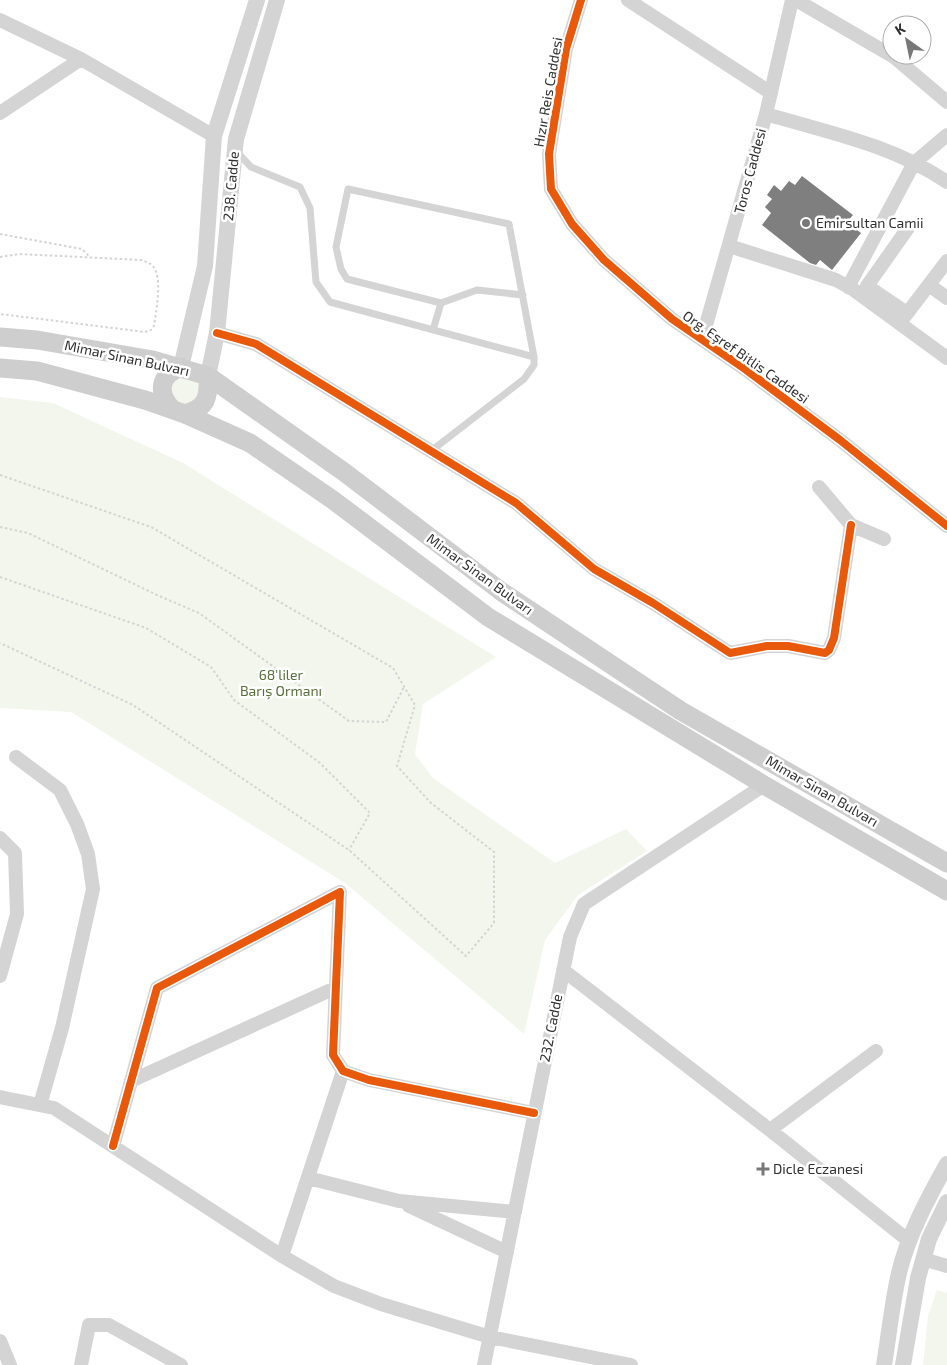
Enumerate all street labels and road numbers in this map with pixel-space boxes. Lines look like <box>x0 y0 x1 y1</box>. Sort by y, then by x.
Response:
street label: Hızır Reis Caddesi <box>529 36 566 148</box>
street label: Toros Caddesi <box>730 126 769 216</box>
street label: 238. Cadde <box>219 150 242 221</box>
street label: Org. Eşref Bitlis Caddesi <box>679 307 813 407</box>
street label: Mimar Sinan Bulvarı <box>63 336 191 379</box>
street label: Mimar Sinan Bulvarı <box>424 529 537 618</box>
street label: Mimar Sinan Bulvarı <box>763 751 882 830</box>
street label: 232. Cadde <box>536 992 565 1063</box>

